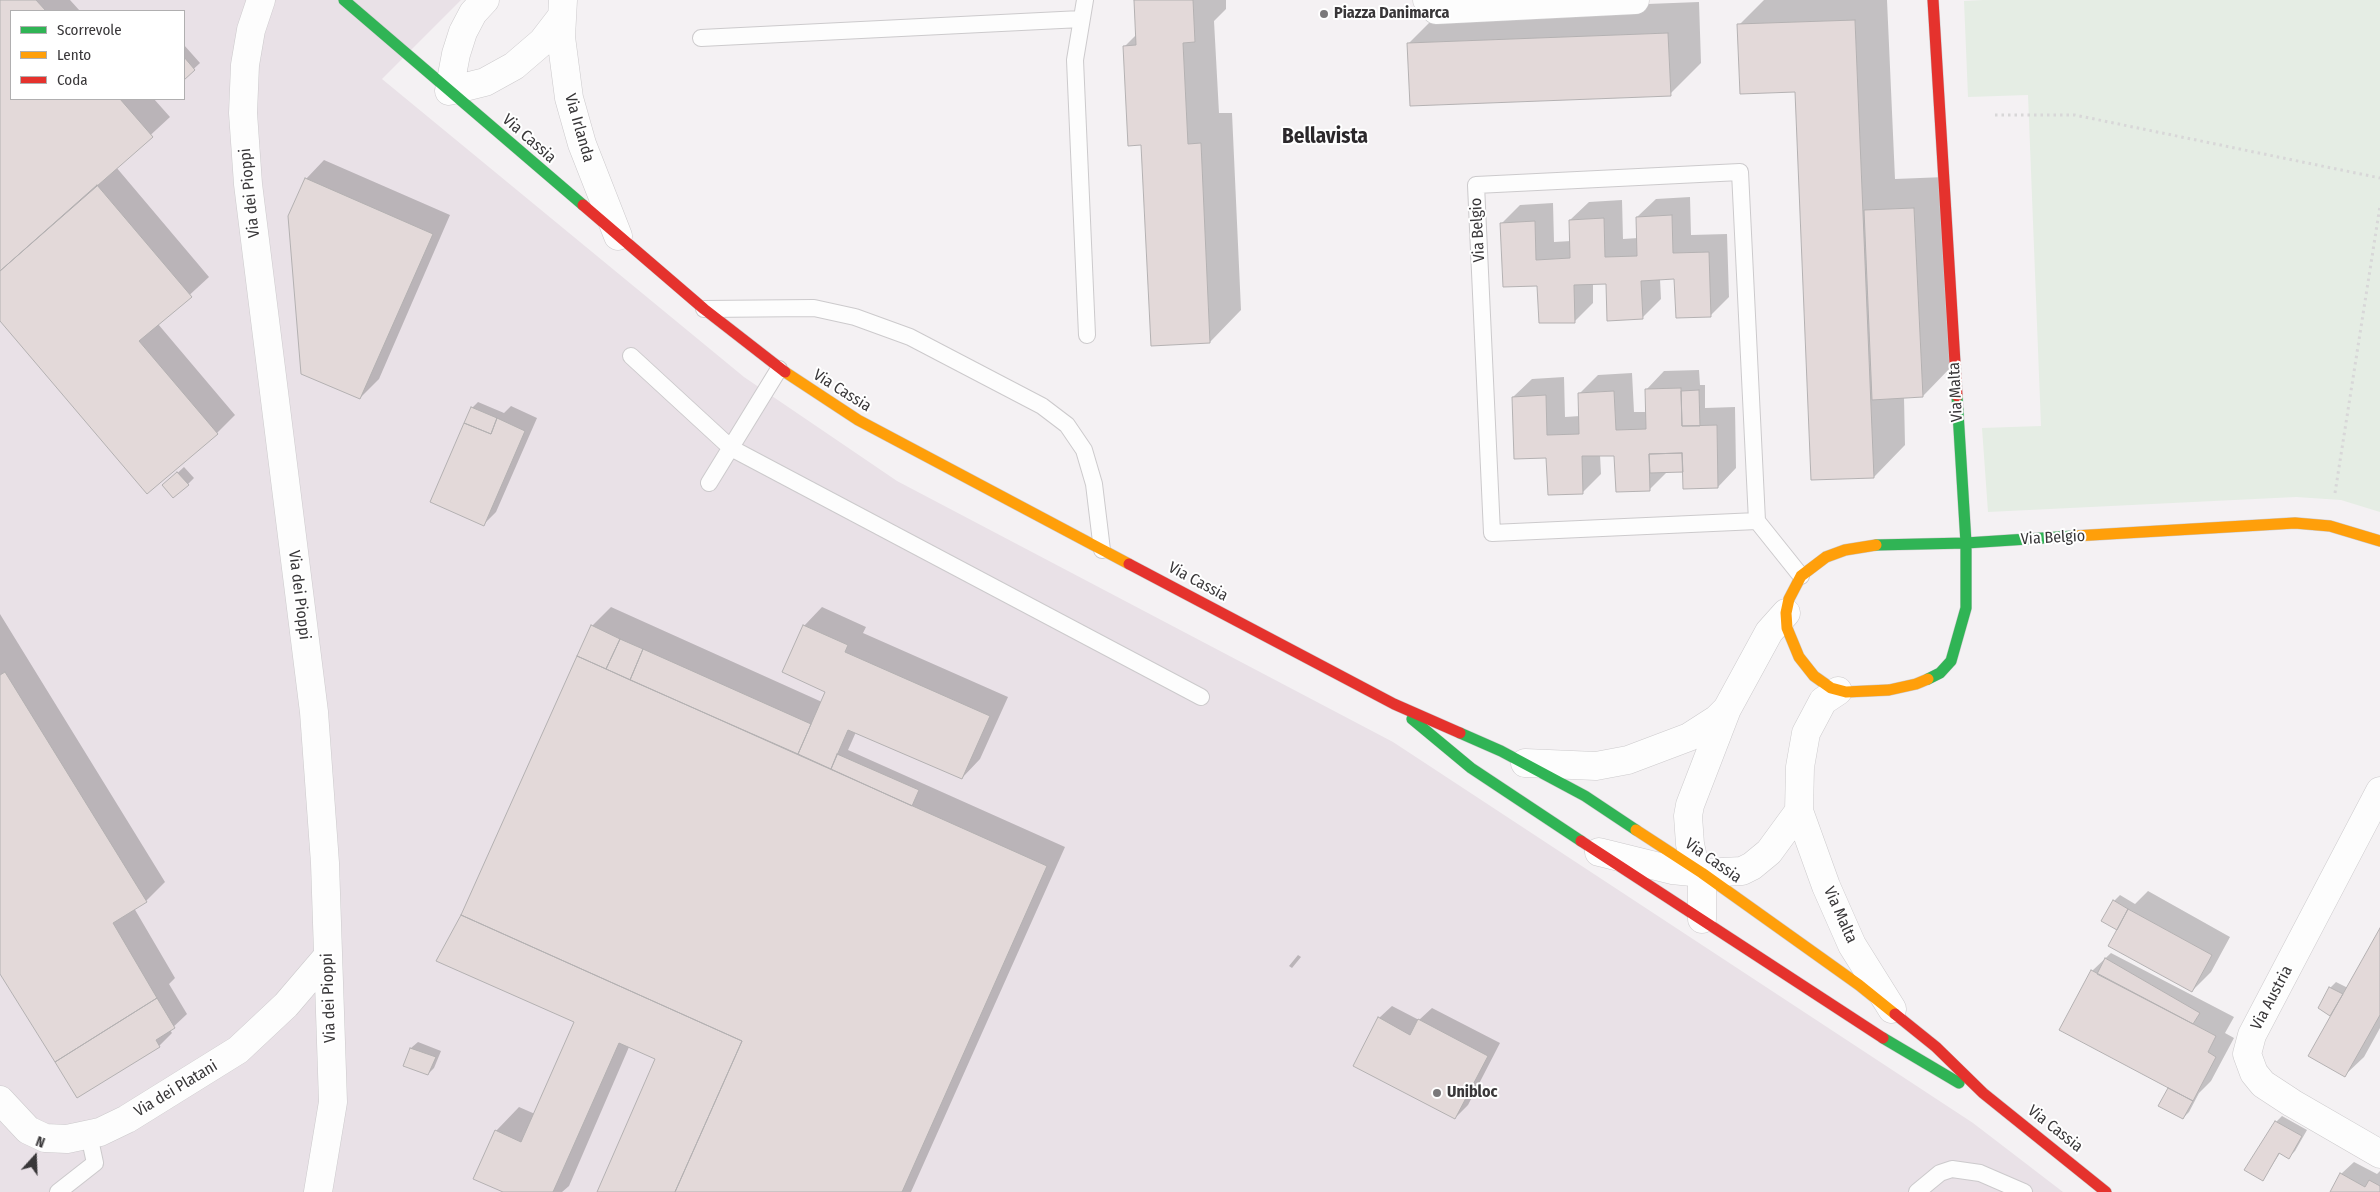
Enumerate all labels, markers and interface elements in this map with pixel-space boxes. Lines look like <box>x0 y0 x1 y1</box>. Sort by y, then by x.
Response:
place label: Piazza Danimarca <box>1334 4 1449 24</box>
marker: Piazza Danimarca <box>1318 8 1330 20</box>
legend <box>10 10 185 100</box>
text: Scorrevole <box>57 21 122 39</box>
text: Lento <box>57 46 91 64</box>
text: Coda <box>57 71 88 89</box>
street label: Via Irlanda <box>560 92 598 164</box>
street label: Via Cassia <box>498 110 560 168</box>
district label: Bellavista <box>1282 124 1368 150</box>
street label: Via dei Pioppi <box>236 147 264 239</box>
street label: Via Belgio <box>1467 197 1489 263</box>
street label: Via Malta <box>1945 362 1967 422</box>
street label: Via Cassia <box>809 366 875 416</box>
street label: Via Belgio <box>2020 527 2086 549</box>
street label: Via dei Pioppi <box>284 549 314 641</box>
street label: Via Cassia <box>1165 558 1231 606</box>
street label: Via Cassia <box>1681 835 1745 887</box>
street label: Via Malta <box>1819 884 1861 946</box>
street label: Via dei Pioppi <box>318 953 340 1043</box>
street label: Via Austria <box>2247 963 2297 1033</box>
street label: Via dei Platani <box>131 1057 221 1121</box>
place label: Unibloc <box>1447 1083 1497 1103</box>
marker: Unibloc <box>1431 1087 1443 1099</box>
street label: Via Cassia <box>2024 1101 2086 1157</box>
north arrow <box>10 1132 60 1182</box>
text: N <box>33 1133 47 1152</box>

